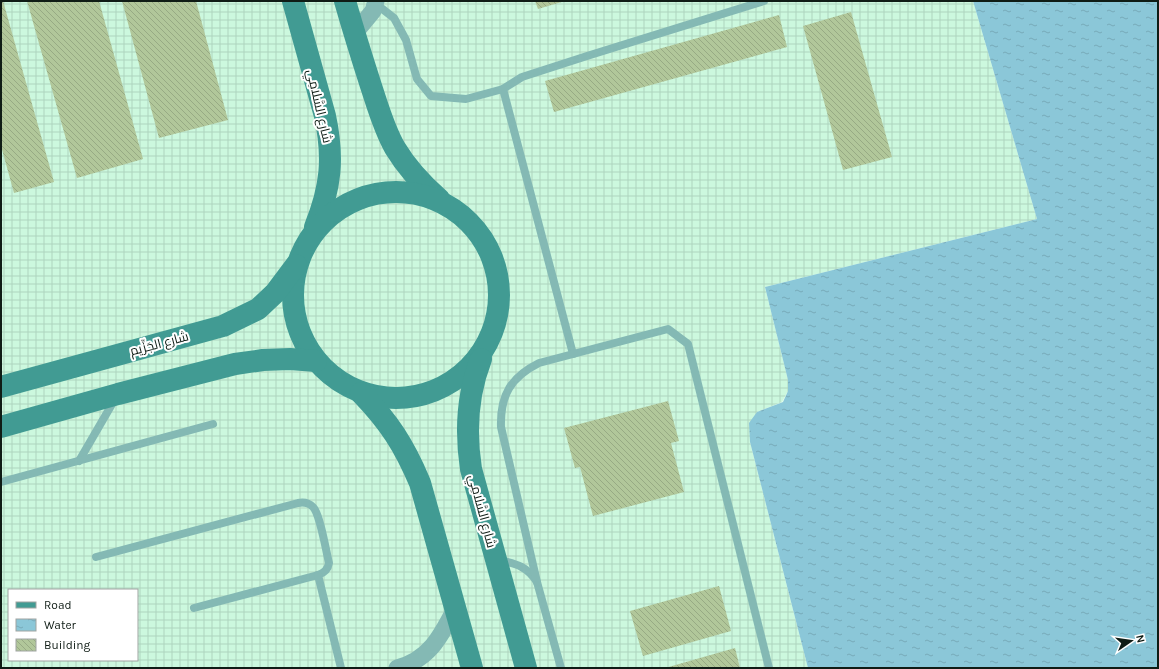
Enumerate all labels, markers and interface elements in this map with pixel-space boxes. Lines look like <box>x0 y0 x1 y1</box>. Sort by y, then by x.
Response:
street label: شارع السَّلامِي <box>301 68 335 145</box>
street label: شارع الجَزِّيم <box>128 327 191 360</box>
street label: شارع السَّلامِي <box>463 473 499 550</box>
legend <box>8 589 138 661</box>
text: Road <box>44 598 72 612</box>
text: Water <box>44 618 77 632</box>
north arrow <box>1111 621 1151 661</box>
text: N <box>1133 634 1147 644</box>
text: Building <box>44 638 91 652</box>

